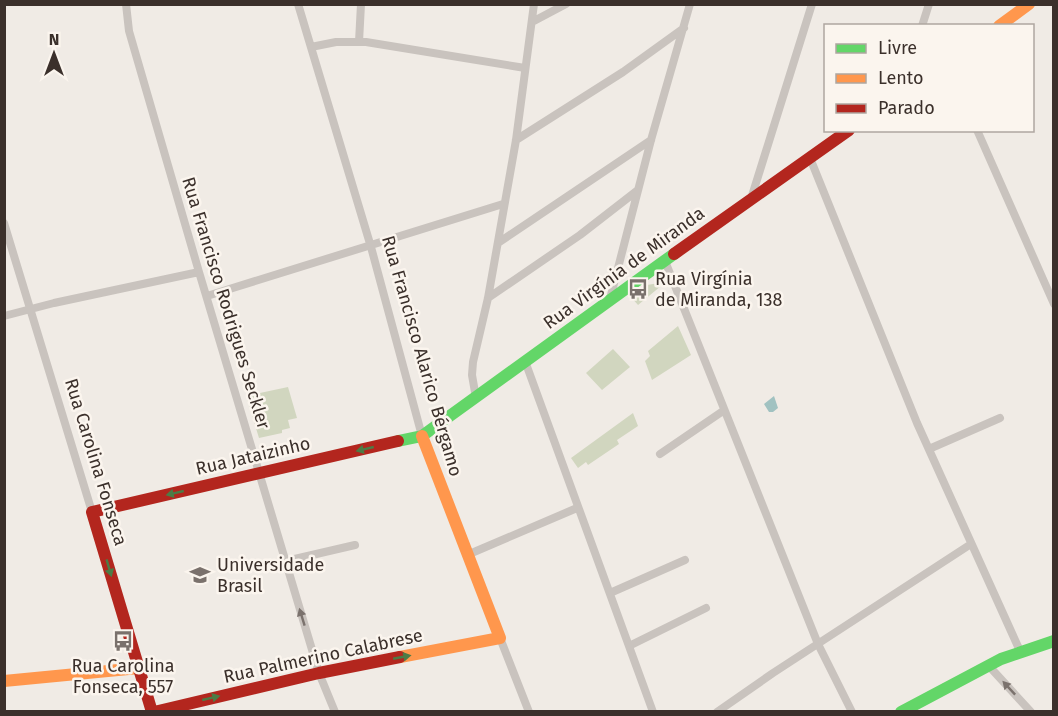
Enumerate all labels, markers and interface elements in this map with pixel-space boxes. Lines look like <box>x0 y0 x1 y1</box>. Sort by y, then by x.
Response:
north arrow <box>24 24 84 84</box>
legend <box>824 24 1034 132</box>
text: N <box>49 30 59 49</box>
text: Livre <box>878 37 917 59</box>
text: Lento <box>878 67 924 89</box>
text: Parado <box>878 97 935 119</box>
street label: Rua Francisco Rodrigues Seckler <box>177 174 275 432</box>
street label: Rua Virgínia de Miranda <box>539 202 709 334</box>
street label: Rua Francisco Alarico Bérgamo <box>377 233 467 479</box>
place label: Rua Virgínia de Miranda, 138 <box>655 268 783 311</box>
bus stop icon: Rua Virgínia de Miranda, 138 <box>626 277 650 301</box>
street label: Rua Carolina Fonseca <box>60 376 132 548</box>
street label: Rua Jataizinho <box>194 432 312 480</box>
one-way arrow <box>356 445 375 455</box>
one-way arrow <box>166 488 184 498</box>
place label: Universidade Brasil <box>217 554 324 597</box>
one-way arrow <box>105 559 114 577</box>
school or university icon: Universidade Brasil <box>188 563 212 587</box>
one-way arrow <box>297 608 307 626</box>
street label: Rua Palmerino Calabrese <box>221 624 425 688</box>
bus stop icon: Rua Carolina Fonseca, 557 <box>111 629 135 653</box>
one-way arrow <box>392 652 411 661</box>
place label: Rua Carolina Fonseca, 557 <box>71 655 175 698</box>
one-way arrow <box>1003 682 1017 696</box>
one-way arrow <box>202 693 220 703</box>

